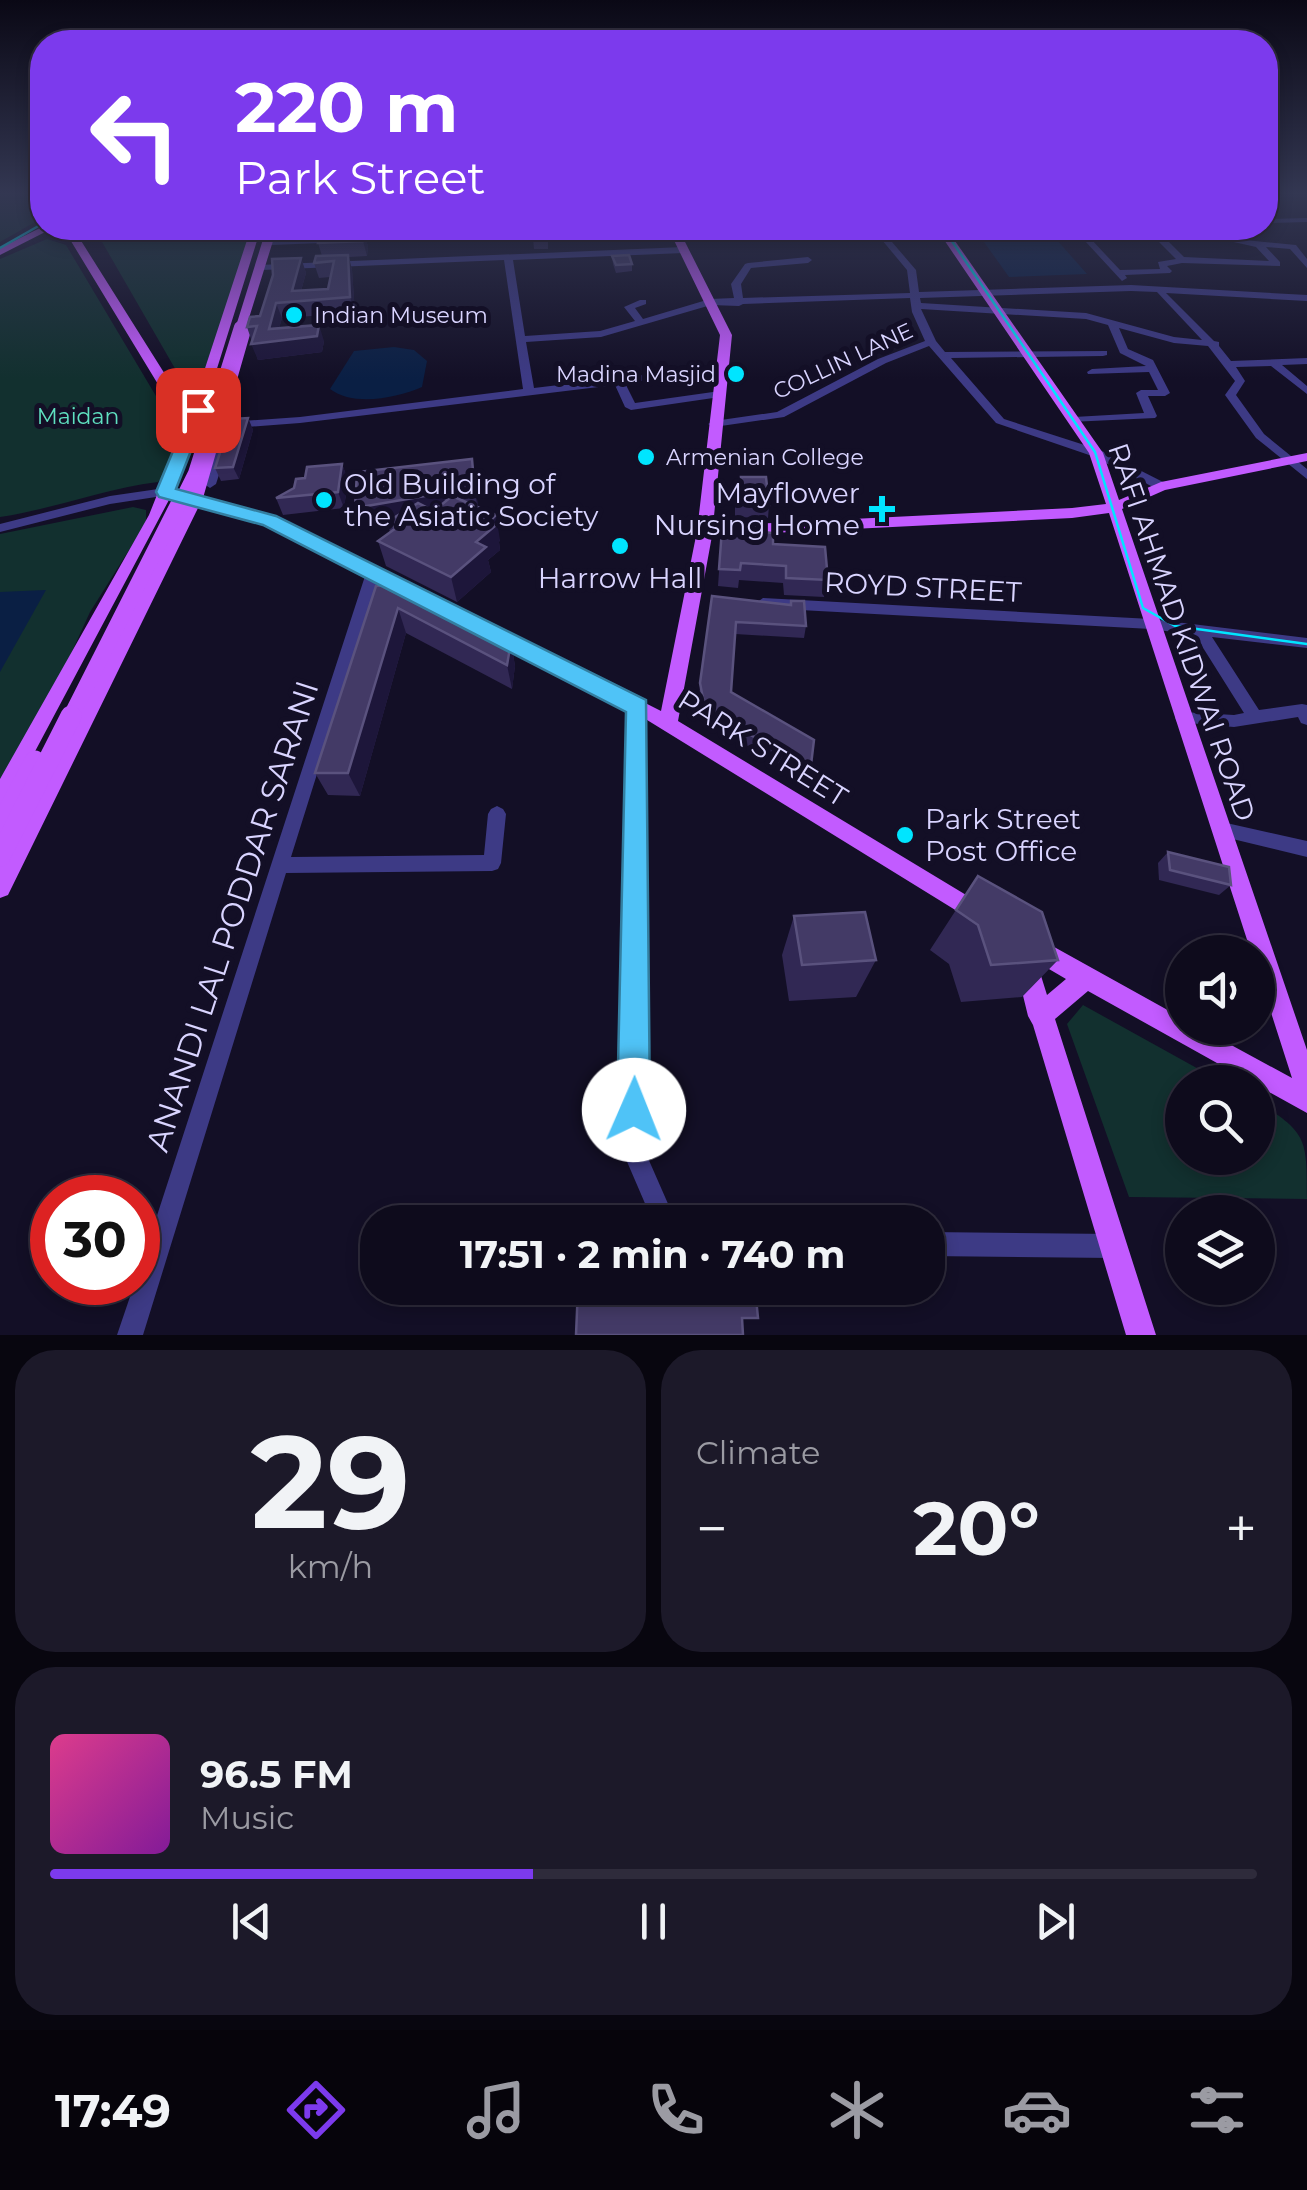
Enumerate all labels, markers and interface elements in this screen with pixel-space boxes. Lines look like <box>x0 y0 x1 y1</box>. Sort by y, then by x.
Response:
text: 220 m <box>235 64 458 150</box>
icon: left <box>70 70 200 200</box>
text: Park Street <box>235 150 486 205</box>
place label: Indian Museum <box>314 302 488 329</box>
marker: Indian Museum <box>283 304 305 326</box>
street label: COLLIN LANE <box>769 317 917 405</box>
place label: Madina Masjid <box>556 361 716 388</box>
marker: Madina Masjid <box>725 363 747 385</box>
pin <box>156 368 241 453</box>
icon: arrive <box>171 383 226 438</box>
park label: Maidan <box>37 403 119 430</box>
street label: RAFI AHMAD KIDWAI ROAD <box>1101 439 1263 825</box>
place label: Armenian College <box>666 444 864 471</box>
marker: Armenian College <box>635 446 657 468</box>
place label: Old Building of the Asiatic Society <box>344 467 599 533</box>
place label: Mayflower Nursing Home <box>654 476 860 542</box>
marker: Old Building of the Asiatic Society <box>313 489 335 511</box>
marker: Mayflower Nursing Home <box>869 496 895 522</box>
marker: Harrow Hall <box>609 535 631 557</box>
place label: Harrow Hall <box>538 561 702 595</box>
street label: ROYD STREET <box>823 565 1023 609</box>
street label: ANANDI LAL PODDAR SARANI <box>137 676 327 1156</box>
street label: PARK STREET <box>672 682 854 814</box>
place label: Park Street Post Office <box>925 802 1081 868</box>
marker: Park Street Post Office <box>894 824 916 846</box>
map controls <box>1165 935 1275 1305</box>
button: sound <box>1165 935 1275 1045</box>
position arrow <box>582 1058 686 1162</box>
button: search <box>1165 1065 1275 1175</box>
speed limit sign: 30 <box>30 1175 160 1305</box>
button: layers <box>1165 1195 1275 1305</box>
text: 17:51 · 2 min · 740 m <box>460 1231 845 1278</box>
text: 29 <box>251 1402 410 1561</box>
text: Climate <box>696 1433 820 1472</box>
text: 20° <box>913 1482 1040 1574</box>
text: − <box>696 1495 728 1562</box>
text: + <box>1225 1495 1257 1562</box>
text: km/h <box>288 1547 373 1586</box>
text: 96.5 FM <box>200 1751 353 1798</box>
text: Music <box>200 1798 294 1837</box>
icon: previous <box>224 1894 279 1949</box>
icon: pause <box>626 1894 681 1949</box>
icon: next <box>1028 1894 1083 1949</box>
icon: directions <box>281 2075 351 2145</box>
icon: music <box>461 2075 531 2145</box>
icon: phone <box>641 2075 711 2145</box>
icon: climate <box>822 2075 892 2145</box>
icon: car <box>1002 2075 1072 2145</box>
icon: filters <box>1182 2075 1252 2145</box>
text: 17:49 <box>55 2083 171 2138</box>

